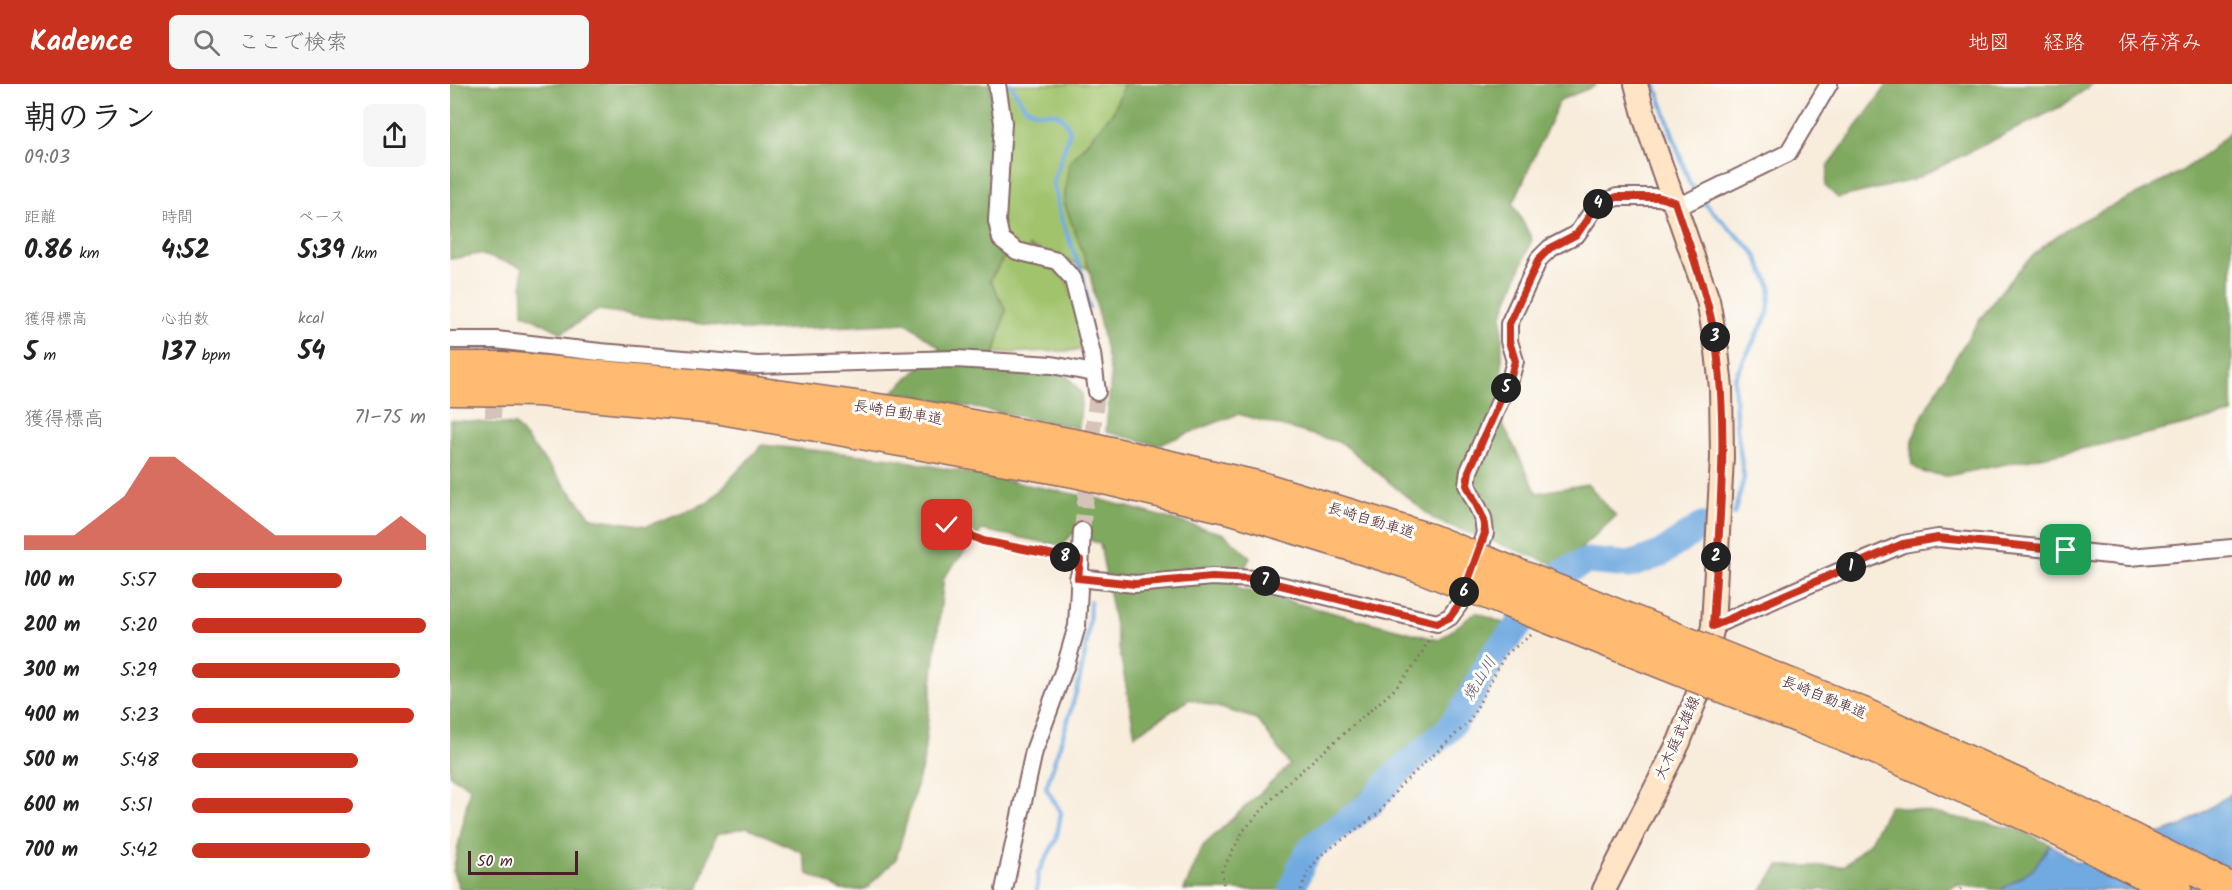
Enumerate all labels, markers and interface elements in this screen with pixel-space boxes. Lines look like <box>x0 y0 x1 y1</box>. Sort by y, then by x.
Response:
search box <box>169 15 589 69</box>
text: Kadence <box>30 20 133 65</box>
icon: search <box>190 26 223 59</box>
text: ここで検索 <box>238 26 348 61</box>
text: 地図 <box>1968 27 2010 60</box>
text: 経路 <box>2043 27 2085 60</box>
text: 保存済み <box>2118 27 2202 60</box>
text: 朝のラン <box>24 93 156 146</box>
button: share <box>363 104 426 167</box>
text: 09:03 <box>24 142 70 174</box>
pin: 4 <box>1583 189 1613 219</box>
text: 4 <box>1594 191 1602 216</box>
text: 距離 <box>24 205 56 230</box>
text: 時間 <box>161 205 193 230</box>
text: ペース <box>298 205 345 230</box>
text: 0.86 <box>24 230 73 272</box>
text: 4:52 <box>161 230 210 272</box>
text: 5:39 <box>298 230 345 272</box>
text: km <box>73 241 100 266</box>
text: /km <box>345 241 377 266</box>
text: kcal <box>298 306 324 331</box>
text: 獲得標高 <box>24 307 88 332</box>
text: 心拍数 <box>161 307 209 332</box>
pin: 3 <box>1700 322 1730 352</box>
text: 3 <box>1711 324 1719 349</box>
text: 54 <box>298 331 325 373</box>
text: 5 <box>24 332 37 374</box>
text: 137 <box>161 332 195 374</box>
text: m <box>37 343 56 368</box>
text: bpm <box>195 343 231 368</box>
pin: 5 <box>1491 373 1521 403</box>
text: 5 <box>1502 375 1510 400</box>
street label: 長崎自動車道 <box>852 394 944 432</box>
text: 71–75 m <box>354 402 426 434</box>
text: 獲得標高 <box>24 404 104 436</box>
street label: 長崎自動車道 <box>1324 496 1418 546</box>
pin <box>921 499 972 550</box>
icon: check <box>930 508 963 541</box>
pin <box>2040 524 2091 575</box>
icon: arrive <box>2049 533 2082 566</box>
pin: 8 <box>1050 542 1080 572</box>
pin: 2 <box>1701 542 1731 572</box>
text: 8 <box>1060 544 1070 569</box>
text: 2 <box>1711 544 1721 569</box>
pin: 1 <box>1836 552 1866 582</box>
text: 1 <box>1849 554 1853 579</box>
text: 100 m <box>24 565 75 597</box>
text: 5:57 <box>120 565 156 597</box>
pin: 7 <box>1250 566 1280 596</box>
text: 7 <box>1261 568 1269 593</box>
pin: 6 <box>1449 577 1479 607</box>
text: 6 <box>1460 579 1468 604</box>
text: 200 m <box>24 610 80 642</box>
text: 5:20 <box>120 610 157 642</box>
water label: 焼山川 <box>1457 652 1503 706</box>
text: 300 m <box>24 655 80 687</box>
text: 5:29 <box>120 655 157 687</box>
street label: 長崎自動車道 <box>1778 670 1870 726</box>
street label: 大木庭武雄線 <box>1649 692 1707 784</box>
text: 400 m <box>24 700 80 732</box>
text: 5:23 <box>120 700 159 732</box>
text: 500 m <box>24 745 79 777</box>
text: 5:48 <box>120 745 159 777</box>
text: 600 m <box>24 790 79 822</box>
text: 5:51 <box>120 790 153 822</box>
text: 700 m <box>24 835 78 867</box>
text: 5:42 <box>120 835 158 867</box>
scale bar <box>468 848 578 876</box>
text: 50 m <box>477 849 513 874</box>

